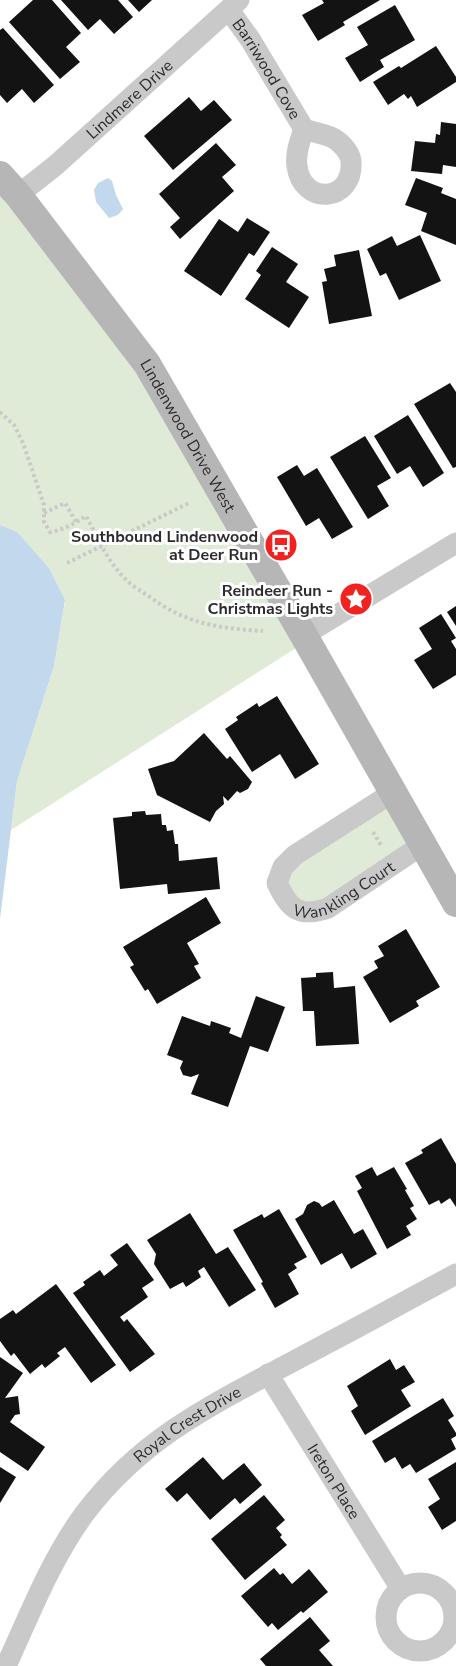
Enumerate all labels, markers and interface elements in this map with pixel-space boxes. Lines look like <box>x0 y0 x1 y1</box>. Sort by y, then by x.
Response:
street label: Barriwood Cove <box>227 14 306 124</box>
street label: Lindmere Drive <box>82 55 178 144</box>
street label: Lindenwood Drive West <box>134 355 241 517</box>
place label: Southbound Lindenwood at Deer Run <box>71 526 258 566</box>
bus stop icon: Southbound Lindenwood at Deer Run <box>263 527 299 563</box>
place label: Reindeer Run - Christmas Lights <box>208 580 333 620</box>
place icon: Reindeer Run - Christmas Lights <box>338 581 374 617</box>
street label: Wankling Court <box>290 856 400 925</box>
street label: Royal Crest Drive <box>129 1381 245 1468</box>
street label: Ireton Place <box>302 1440 365 1524</box>

